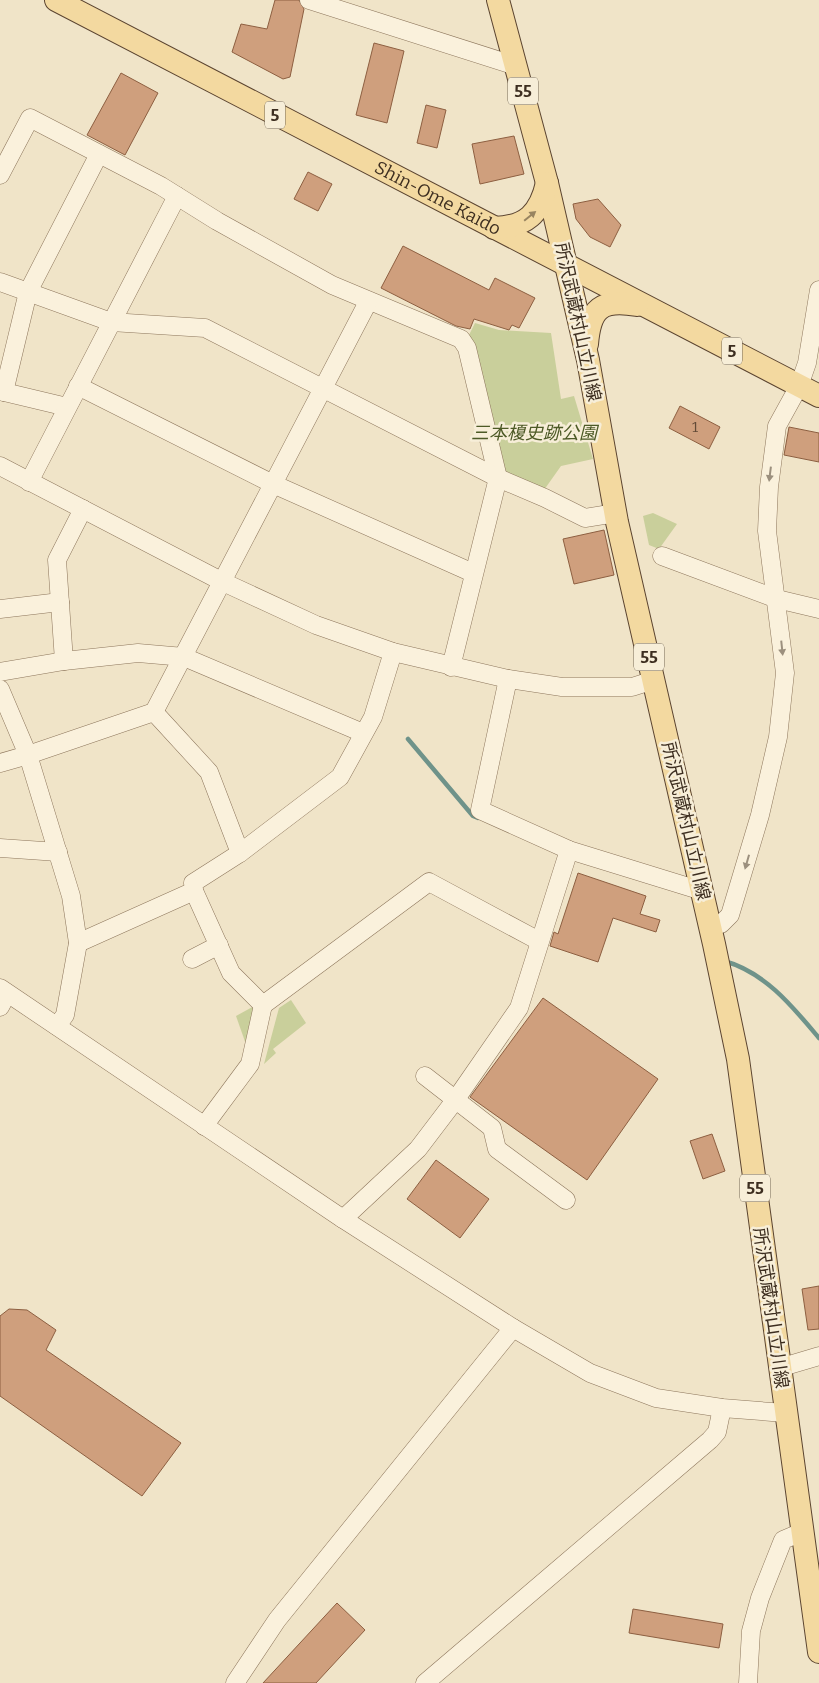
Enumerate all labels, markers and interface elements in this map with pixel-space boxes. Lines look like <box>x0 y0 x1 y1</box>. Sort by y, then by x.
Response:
road number: 55 <box>508 78 538 104</box>
road number: 5 <box>265 102 285 128</box>
street label: Shin-Ome Kaido <box>371 156 504 240</box>
one-way arrow <box>523 211 536 222</box>
street label: 所沢武蔵村山立川線 <box>550 240 606 404</box>
road number: 5 <box>722 338 742 364</box>
house number: 1 <box>692 418 698 436</box>
park label: 三本榎史跡公園 <box>471 422 600 444</box>
one-way arrow <box>766 466 774 482</box>
one-way arrow <box>778 640 786 656</box>
road number: 55 <box>634 644 664 670</box>
street label: 所沢武蔵村山立川線 <box>657 740 715 902</box>
one-way arrow <box>743 854 751 869</box>
road number: 55 <box>740 1174 770 1202</box>
street label: 所沢武蔵村山立川線 <box>749 1226 793 1390</box>

